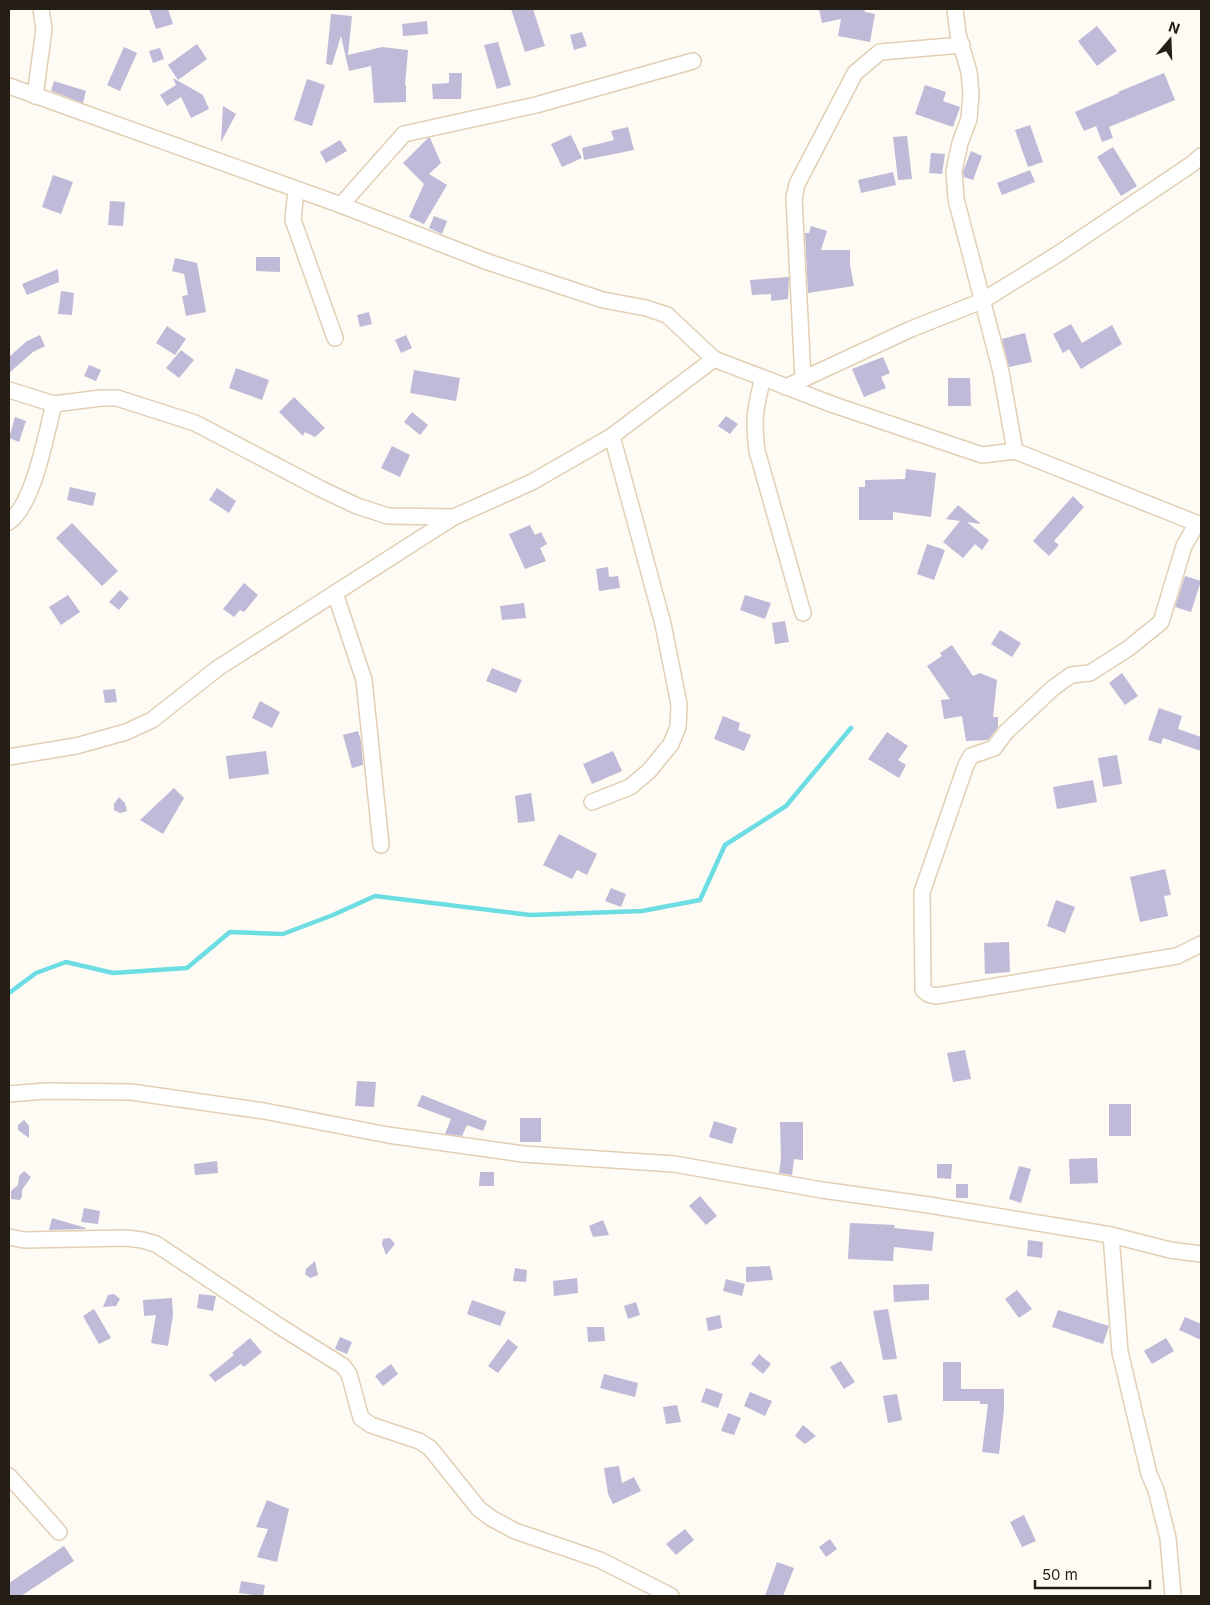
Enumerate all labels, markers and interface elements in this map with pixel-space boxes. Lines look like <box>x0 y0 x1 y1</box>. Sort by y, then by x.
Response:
north arrow <box>1145 15 1195 65</box>
text: N <box>1167 17 1182 37</box>
scale bar <box>1035 1558 1150 1590</box>
text: 50 m <box>1042 1565 1078 1584</box>

